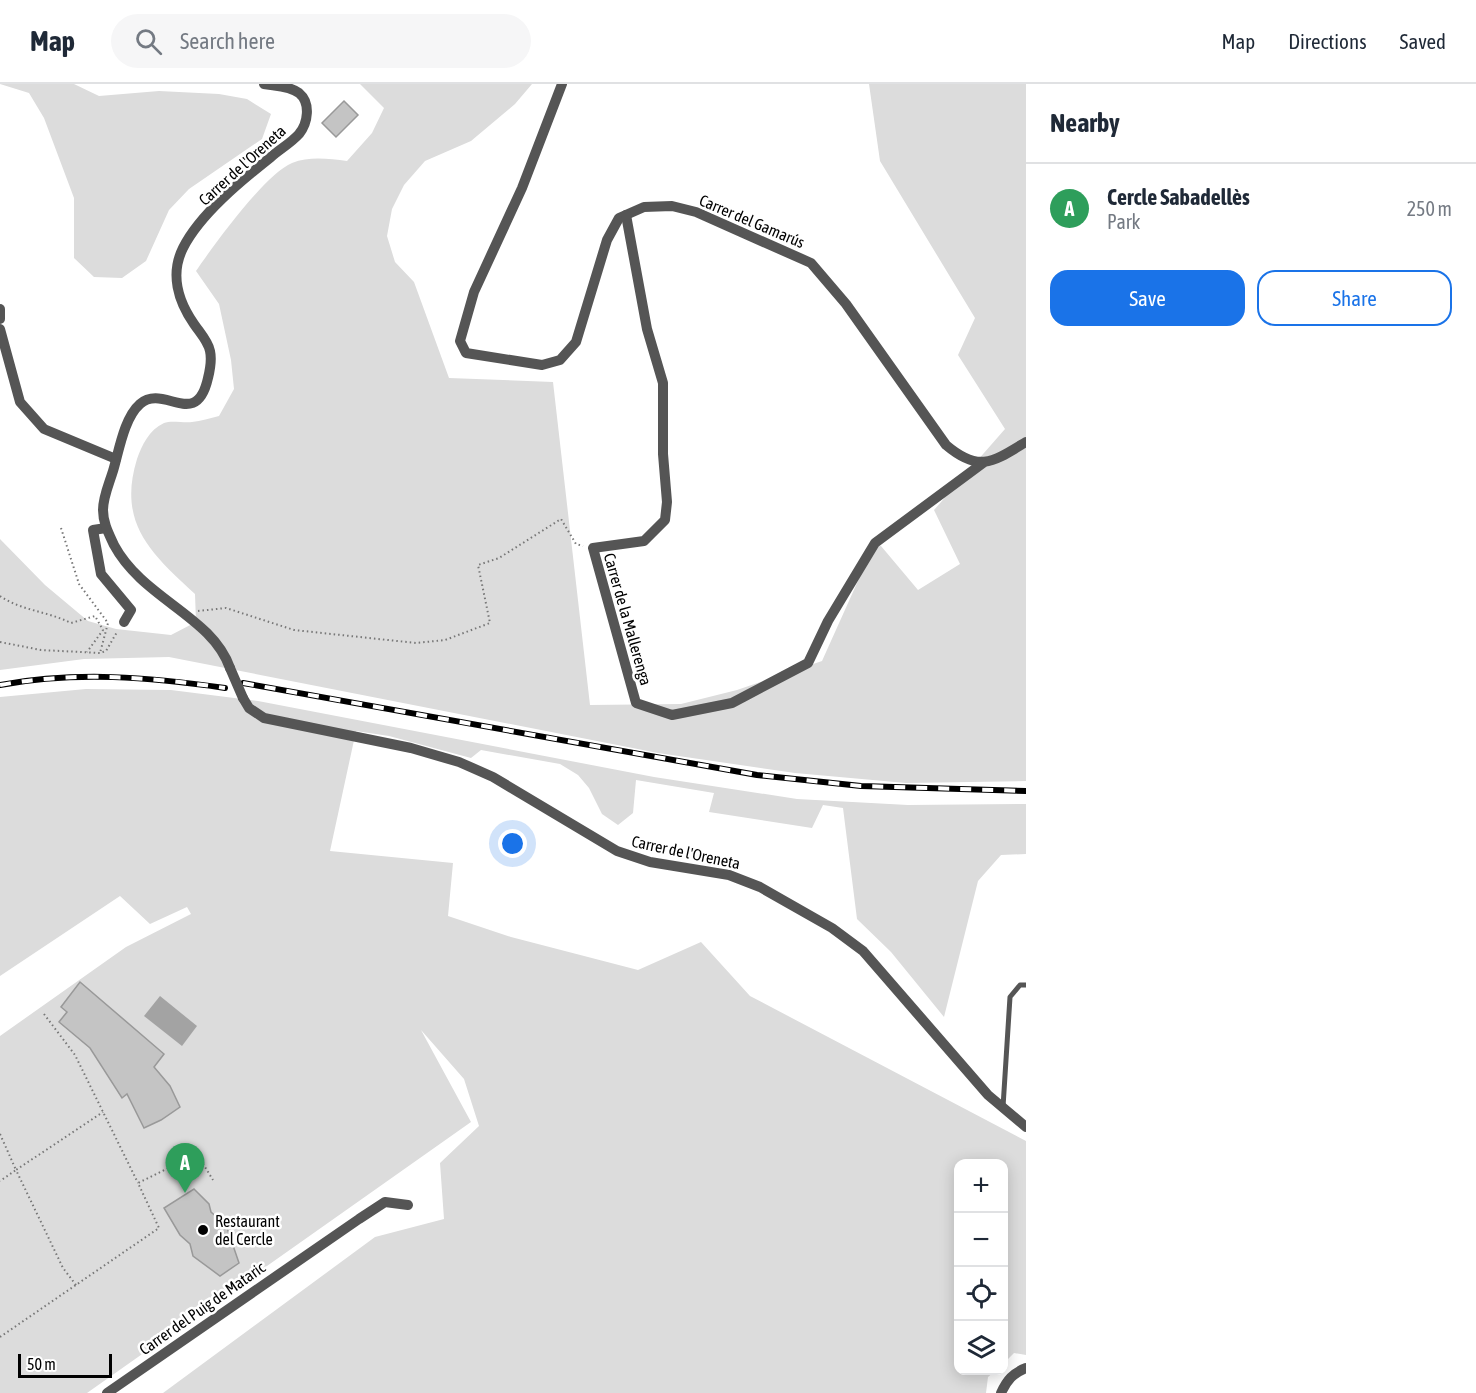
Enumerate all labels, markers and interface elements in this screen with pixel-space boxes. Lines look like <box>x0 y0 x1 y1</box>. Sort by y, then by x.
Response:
search box <box>111 14 531 68</box>
text: Map <box>30 25 75 57</box>
icon: search <box>132 25 165 58</box>
text: Search here <box>180 28 275 54</box>
text: Map <box>1221 29 1255 53</box>
text: Directions <box>1288 29 1367 53</box>
text: Saved <box>1400 29 1446 53</box>
text: Nearby <box>1050 108 1120 138</box>
street label: Carrer de l'Oreneta <box>195 121 289 209</box>
text: Cercle Sabadellès <box>1107 184 1250 210</box>
street label: Carrer del Gamarús <box>697 191 808 251</box>
text: A <box>1065 197 1074 220</box>
text: 250 m <box>1407 197 1452 220</box>
text: Park <box>1107 210 1140 233</box>
button: Save <box>1050 270 1245 326</box>
button: Share <box>1257 270 1452 326</box>
street label: Carrer de la Mallerenga <box>600 551 655 687</box>
your location <box>498 829 527 858</box>
street label: Carrer de l'Oreneta <box>630 832 742 872</box>
pin: A <box>166 1144 204 1193</box>
map controls <box>954 1159 1008 1375</box>
button: + <box>954 1159 1008 1213</box>
place label: Restaurant del Cercle <box>215 1212 280 1248</box>
button: − <box>954 1213 1008 1267</box>
marker: Restaurant del Cercle <box>196 1223 210 1237</box>
street label: Carrer del Puig de Mataric <box>136 1258 269 1359</box>
button: locate <box>954 1267 1008 1321</box>
button: layers <box>954 1321 1008 1375</box>
scale bar <box>18 1351 112 1378</box>
text: 50 m <box>27 1355 56 1373</box>

